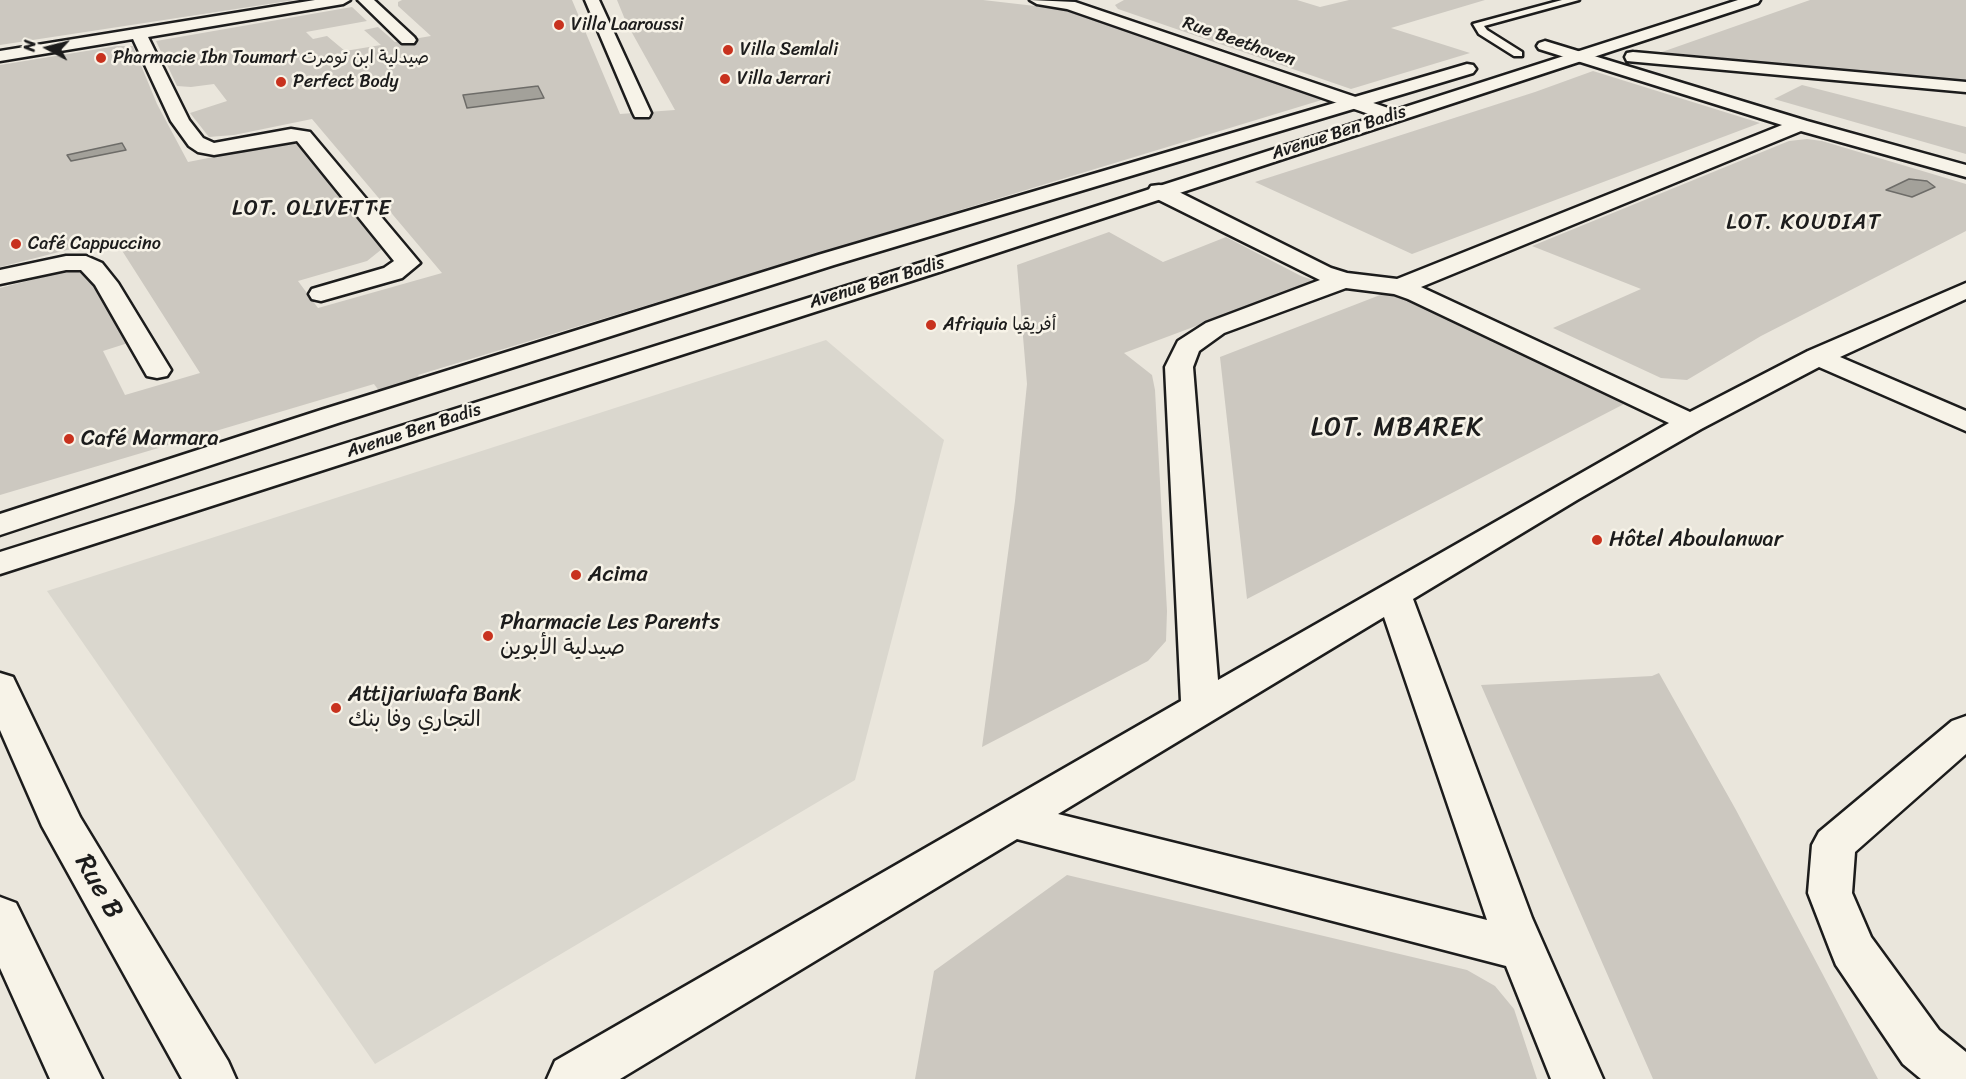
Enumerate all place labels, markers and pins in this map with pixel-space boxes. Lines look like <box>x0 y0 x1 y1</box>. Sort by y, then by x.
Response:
place label: Villa Laaroussi <box>571 14 684 36</box>
marker: Villa Laaroussi <box>552 18 566 32</box>
place label: Villa Semlali <box>740 39 838 61</box>
marker: Villa Semlali <box>721 43 735 57</box>
place label: Pharmacie Ibn Toumart صيدلية ابن تومرت <box>113 47 429 69</box>
marker: Pharmacie Ibn Toumart صيدلية ابن تومرت <box>94 51 108 65</box>
place label: Villa Jerrari <box>737 68 830 90</box>
place label: Perfect Body <box>293 71 398 93</box>
marker: Villa Jerrari <box>718 72 732 86</box>
marker: Perfect Body <box>274 75 288 89</box>
place label: Café Cappuccino <box>28 233 161 255</box>
marker: Café Cappuccino <box>9 237 23 251</box>
place label: Afriquia أفريقيا <box>943 314 1056 336</box>
marker: Afriquia أفريقيا <box>924 318 938 332</box>
place label: Café Marmara <box>81 426 219 452</box>
marker: Café Marmara <box>62 432 76 446</box>
place label: Hôtel Aboulanwar <box>1609 527 1783 553</box>
marker: Hôtel Aboulanwar <box>1590 533 1604 547</box>
place label: Acima <box>588 562 647 588</box>
marker: Acima <box>569 568 583 582</box>
place label: Pharmacie Les Parents صيدلية الأبوين <box>500 610 720 662</box>
marker: Pharmacie Les Parents صيدلية الأبوين <box>481 629 495 643</box>
place label: Attijariwafa Bank التجاري وفا بنك <box>348 682 521 734</box>
marker: Attijariwafa Bank التجاري وفا بنك <box>329 701 343 715</box>

